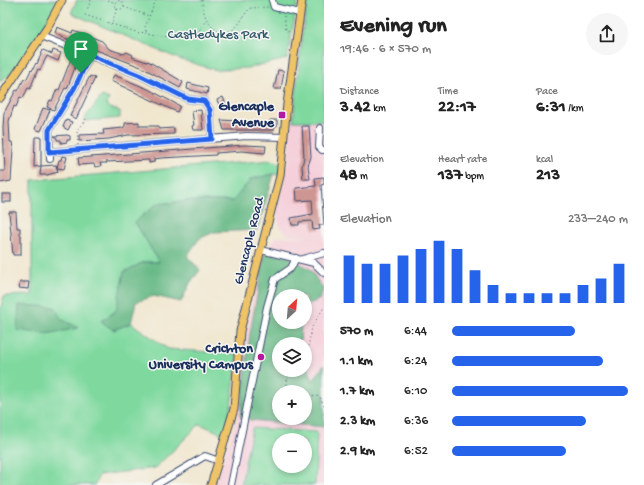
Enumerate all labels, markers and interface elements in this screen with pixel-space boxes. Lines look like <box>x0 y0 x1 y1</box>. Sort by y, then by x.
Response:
button: share <box>586 13 628 55</box>
text: Evening run <box>340 14 447 40</box>
park label: Castledykes Park <box>168 27 270 44</box>
pin <box>64 32 98 73</box>
icon: arrive <box>70 38 92 60</box>
text: 19:46 · 6 × 570 m <box>340 42 431 57</box>
text: Distance <box>340 86 379 98</box>
text: Time <box>438 86 458 98</box>
text: Pace <box>536 86 558 98</box>
text: 3.42 <box>340 98 371 118</box>
text: 22:17 <box>438 98 476 118</box>
text: 6:31 <box>536 98 566 118</box>
place label: Glencaple Avenue <box>218 99 275 132</box>
text: km <box>371 103 386 115</box>
text: /km <box>566 103 584 115</box>
marker: Glencaple Avenue <box>277 110 287 120</box>
text: Elevation <box>340 154 384 166</box>
text: Heart rate <box>438 154 487 166</box>
text: kcal <box>536 154 553 166</box>
text: 48 <box>340 166 357 186</box>
text: 137 <box>438 166 463 186</box>
text: 213 <box>536 166 560 186</box>
text: m <box>357 171 368 183</box>
text: bpm <box>463 171 484 183</box>
street label: Glencaple Road <box>231 194 269 286</box>
text: Elevation <box>340 212 392 227</box>
text: 233–240 m <box>568 212 628 227</box>
north arrow <box>272 289 312 329</box>
map controls <box>272 289 312 473</box>
text: 570 m <box>340 324 373 339</box>
text: 6:44 <box>404 324 427 339</box>
button: layers <box>272 337 312 377</box>
place label: Crichton University Campus <box>149 341 254 374</box>
marker: Crichton University Campus <box>256 352 266 362</box>
text: 1.1 km <box>340 354 373 369</box>
text: 6:24 <box>404 354 427 369</box>
text: 1.7 km <box>340 384 374 399</box>
text: 6:10 <box>404 384 427 399</box>
button: + <box>272 385 312 425</box>
text: 2.3 km <box>340 414 375 429</box>
text: 6:36 <box>404 414 428 429</box>
button: − <box>272 433 312 473</box>
text: 2.9 km <box>340 444 375 459</box>
text: 6:52 <box>404 444 428 459</box>

